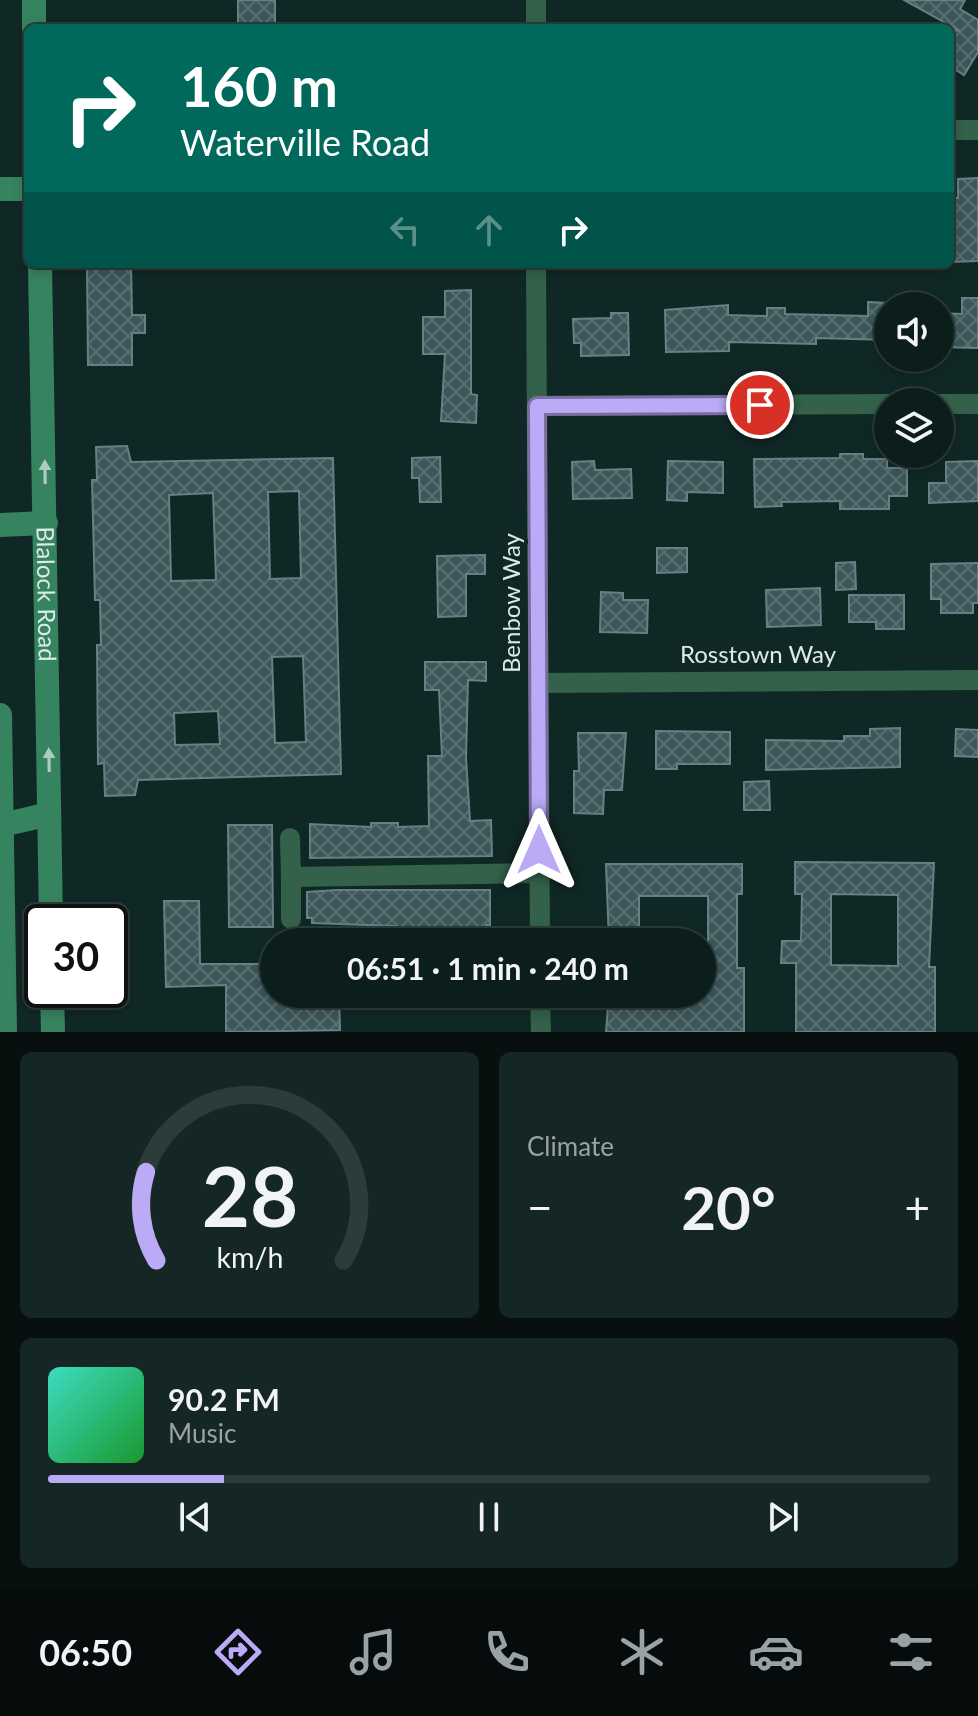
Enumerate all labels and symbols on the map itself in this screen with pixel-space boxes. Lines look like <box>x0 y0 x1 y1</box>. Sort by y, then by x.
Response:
pin <box>726 371 794 439</box>
one-way arrow <box>39 459 51 484</box>
street label: Blalock Road <box>31 526 63 662</box>
street label: Benbow Way <box>496 532 525 673</box>
street label: Rosstown Way <box>680 639 837 668</box>
one-way arrow <box>42 747 55 772</box>
position arrow <box>497 808 581 892</box>
speed limit sign: 30 <box>24 904 128 1008</box>

